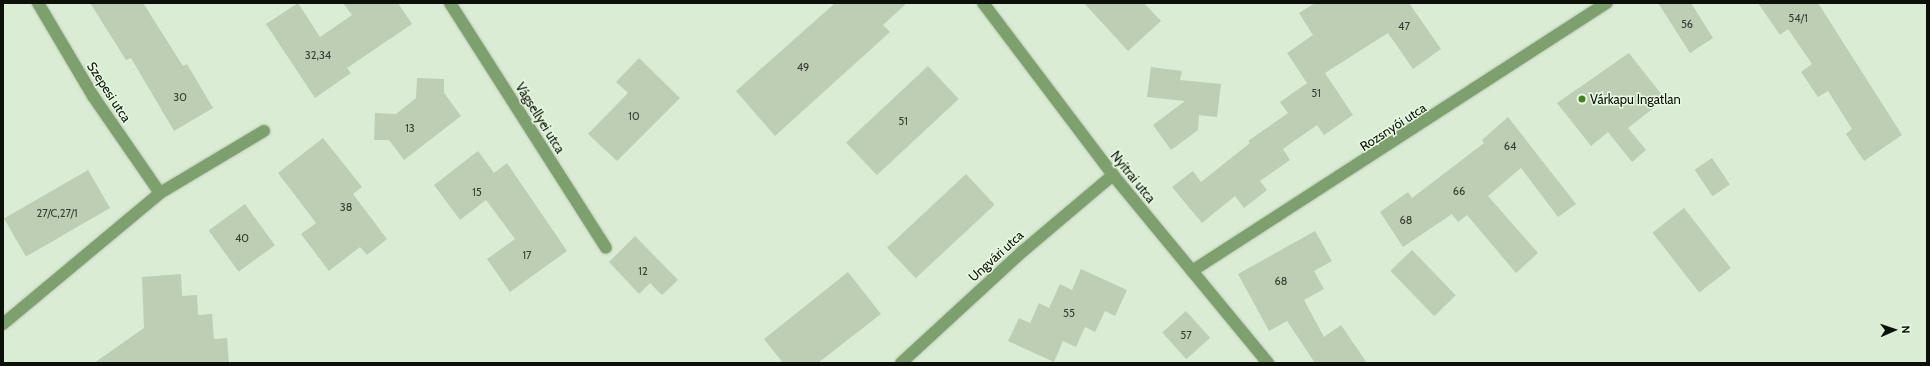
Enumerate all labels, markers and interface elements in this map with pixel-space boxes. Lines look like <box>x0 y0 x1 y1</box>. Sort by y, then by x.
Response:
house number: 54/1 <box>1788 11 1808 25</box>
house number: 56 <box>1681 17 1693 31</box>
house number: 47 <box>1398 19 1410 33</box>
house number: 32,34 <box>305 48 331 62</box>
street label: Szepesi utca <box>84 59 134 125</box>
house number: 49 <box>797 60 809 74</box>
street label: Vágsellyei utca <box>512 80 568 156</box>
house number: 51 <box>1311 86 1321 100</box>
house number: 30 <box>173 90 187 104</box>
place label: Várkapu Ingatlan <box>1590 91 1681 107</box>
marker: Várkapu Ingatlan <box>1577 94 1587 104</box>
street label: Rozsnyói utca <box>1357 100 1429 154</box>
house number: 10 <box>628 109 640 123</box>
house number: 51 <box>898 114 908 128</box>
house number: 13 <box>405 121 415 135</box>
house number: 64 <box>1504 139 1516 153</box>
street label: Nyitrai utca <box>1107 148 1159 206</box>
house number: 66 <box>1453 184 1465 198</box>
house number: 15 <box>472 185 482 199</box>
house number: 38 <box>340 200 352 214</box>
house number: 27/C,27/1 <box>36 206 78 220</box>
house number: 68 <box>1400 213 1412 227</box>
street label: Ungvári utca <box>965 227 1027 285</box>
house number: 40 <box>235 231 249 245</box>
house number: 17 <box>522 248 532 262</box>
house number: 12 <box>638 264 648 278</box>
house number: 68 <box>1275 274 1287 288</box>
house number: 55 <box>1063 306 1075 320</box>
north arrow <box>1874 310 1914 350</box>
text: N <box>1899 325 1913 334</box>
house number: 57 <box>1180 328 1192 342</box>

